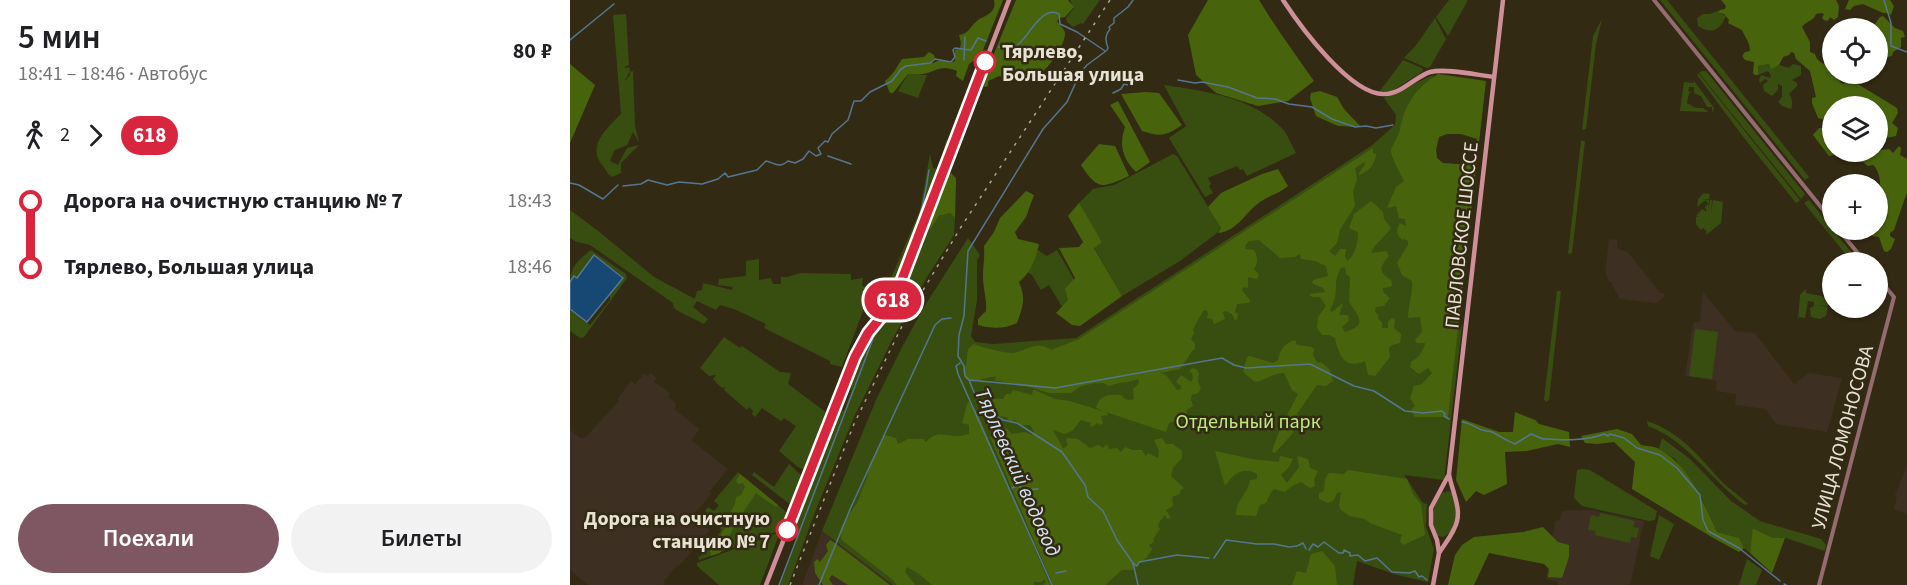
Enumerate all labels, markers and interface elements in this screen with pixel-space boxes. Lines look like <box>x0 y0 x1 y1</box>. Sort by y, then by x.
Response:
text: 5 мин <box>18 14 101 61</box>
map controls <box>1822 18 1888 318</box>
button: locate <box>1822 18 1888 84</box>
text: 80 ₽ <box>513 35 552 67</box>
place label: Тярлево, Большая улица <box>1002 38 1144 89</box>
marker: Тярлево, Большая улица <box>974 51 996 73</box>
text: 18:41 – 18:46 · Автобус <box>18 60 208 88</box>
button: layers <box>1822 96 1888 162</box>
icon: walk <box>18 119 51 152</box>
icon: forward <box>79 119 112 152</box>
text: 618 <box>133 120 166 150</box>
text: 2 <box>60 121 70 149</box>
street label: ПАВЛОВСКОЕ ШОССЕ <box>1438 140 1486 330</box>
button: + <box>1822 174 1888 240</box>
text: Дорога на очистную станцию № 7 <box>64 185 403 217</box>
text: 18:43 <box>507 187 552 215</box>
text: Тярлево, Большая улица <box>64 251 314 283</box>
button: − <box>1822 252 1888 318</box>
text: 18:46 <box>507 253 552 281</box>
line badge: 618 <box>858 280 928 320</box>
text: 618 <box>876 285 910 315</box>
street label: УЛИЦА ЛОМОНОСОВА <box>1805 342 1881 532</box>
water label: Тярлевский водовод <box>967 383 1069 561</box>
park label: Отдельный парк <box>1175 408 1321 436</box>
button: Поехали <box>18 504 279 573</box>
button: Билеты <box>291 504 552 573</box>
place label: Дорога на очистную станцию № 7 <box>584 505 770 556</box>
marker: Дорога на очистную станцию № 7 <box>776 519 798 541</box>

